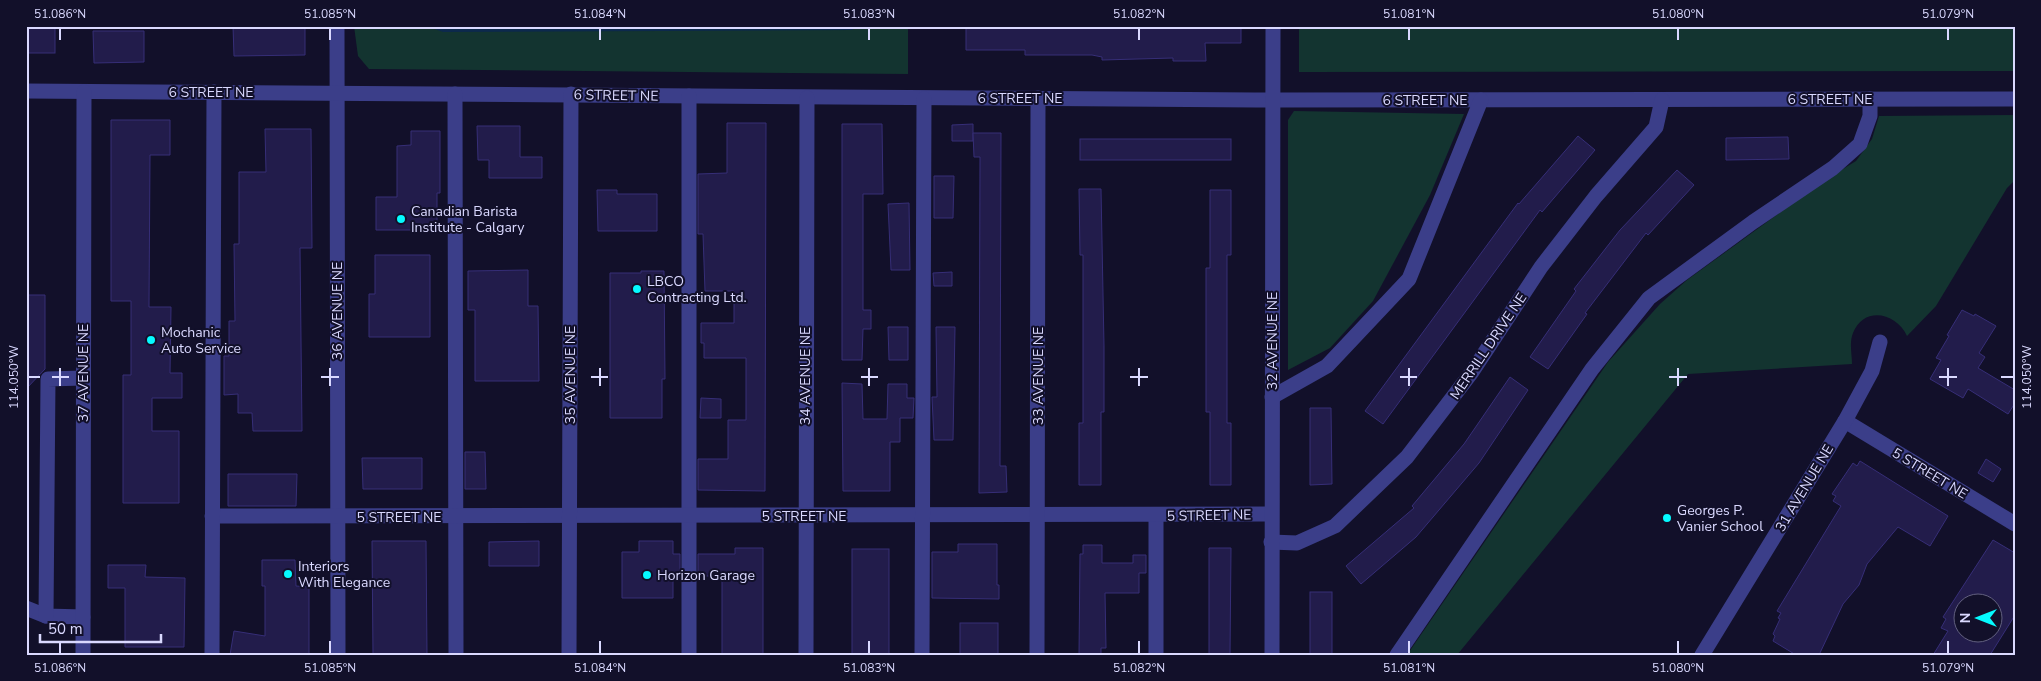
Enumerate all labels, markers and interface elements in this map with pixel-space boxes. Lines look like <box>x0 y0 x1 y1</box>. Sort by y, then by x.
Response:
text: 51.086°N <box>34 6 86 22</box>
text: 51.085°N <box>304 6 356 22</box>
text: 51.084°N <box>574 6 626 22</box>
text: 51.083°N <box>843 6 895 22</box>
text: 51.082°N <box>1113 6 1165 22</box>
text: 51.081°N <box>1383 6 1435 22</box>
text: 51.080°N <box>1652 6 1704 22</box>
text: 51.079°N <box>1922 6 1974 22</box>
street label: 6 STREET NE <box>169 83 253 102</box>
street label: 6 STREET NE <box>573 85 659 106</box>
street label: 6 STREET NE <box>978 89 1062 108</box>
street label: 6 STREET NE <box>1788 90 1872 109</box>
street label: 6 STREET NE <box>1383 91 1467 110</box>
place label: Canadian Barista Institute - Calgary <box>411 202 525 237</box>
marker: Canadian Barista Institute - Calgary <box>395 213 407 225</box>
street label: 36 AVENUE NE <box>328 262 347 360</box>
place label: LBCO Contracting Ltd. <box>647 272 747 307</box>
marker: LBCO Contracting Ltd. <box>631 283 643 295</box>
street label: MERRILL DRIVE NE <box>1446 289 1531 403</box>
street label: 32 AVENUE NE <box>1263 292 1282 390</box>
place label: Mochanic Auto Service <box>161 323 241 358</box>
street label: 37 AVENUE NE <box>74 324 93 422</box>
street label: 35 AVENUE NE <box>561 326 580 424</box>
street label: 34 AVENUE NE <box>796 327 815 425</box>
street label: 33 AVENUE NE <box>1029 327 1048 425</box>
marker: Mochanic Auto Service <box>145 334 157 346</box>
text: 114.050°W <box>6 345 22 409</box>
text: 114.050°W <box>2019 345 2035 409</box>
street label: 31 AVENUE NE <box>1771 441 1838 535</box>
street label: 5 STREET NE <box>1888 443 1971 503</box>
place label: Georges P. Vanier School <box>1676 501 1764 536</box>
street label: 5 STREET NE <box>1166 505 1252 526</box>
street label: 5 STREET NE <box>762 507 846 526</box>
street label: 5 STREET NE <box>357 508 441 527</box>
marker: Georges P. Vanier School <box>1661 512 1673 524</box>
place label: Interiors With Elegance <box>298 557 390 592</box>
place label: Horizon Garage <box>657 566 755 585</box>
marker: Interiors With Elegance <box>282 568 294 580</box>
marker: Horizon Garage <box>641 569 653 581</box>
north arrow <box>1954 594 2004 644</box>
scale bar <box>40 611 161 643</box>
text: N <box>1956 613 1975 623</box>
text: 50 m <box>48 619 83 639</box>
text: 51.086°N <box>34 660 86 676</box>
text: 51.085°N <box>304 660 356 676</box>
text: 51.084°N <box>574 660 626 676</box>
text: 51.083°N <box>843 660 895 676</box>
text: 51.082°N <box>1113 660 1165 676</box>
text: 51.081°N <box>1383 660 1435 676</box>
text: 51.080°N <box>1652 660 1704 676</box>
text: 51.079°N <box>1922 660 1974 676</box>

